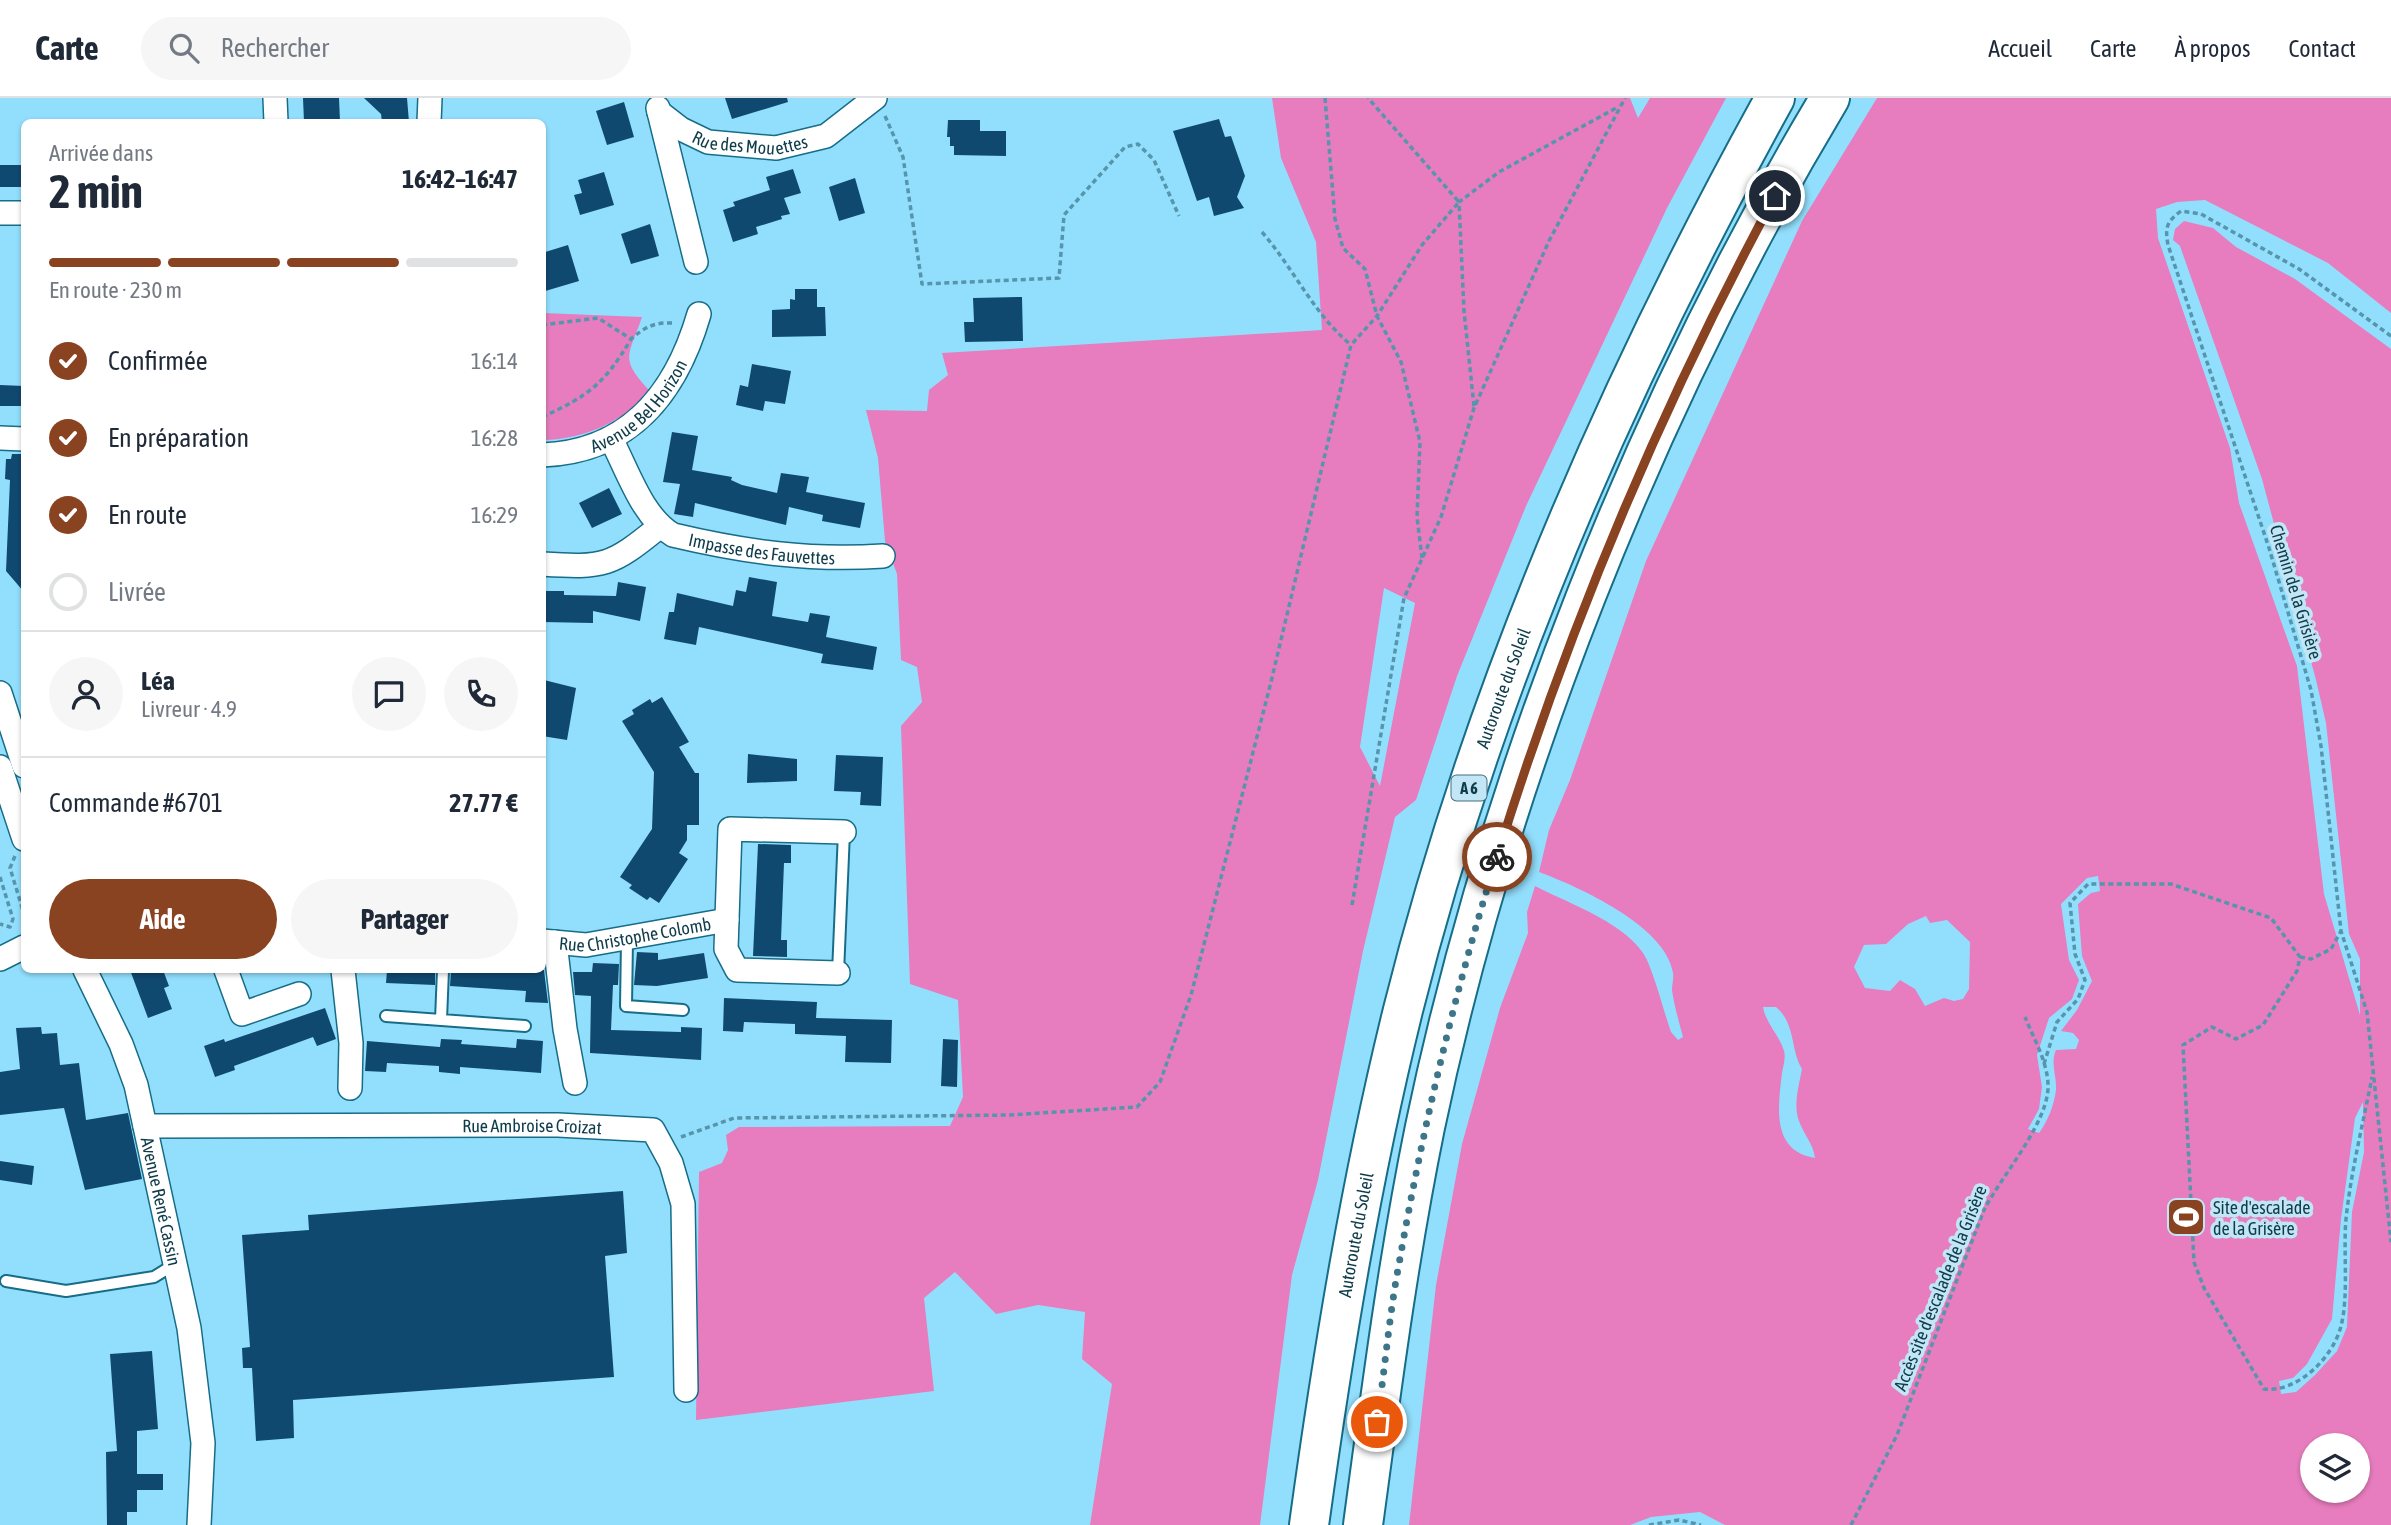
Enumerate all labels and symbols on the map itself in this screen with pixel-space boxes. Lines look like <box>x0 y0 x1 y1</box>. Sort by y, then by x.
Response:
street label: Rue des Mouettes <box>689 126 810 158</box>
pin <box>1745 166 1805 226</box>
street label: Avenue Bel Horizon <box>587 356 691 456</box>
street label: Chemin de la Grisière <box>2266 522 2326 662</box>
street label: Impasse des Fauvettes <box>687 528 835 568</box>
street label: Autoroute du Soleil <box>1471 625 1534 751</box>
road number: A 6 <box>1452 776 1486 800</box>
courier <box>1462 822 1532 892</box>
street label: Rue Christophe Colomb <box>558 913 713 956</box>
street label: Rue Ambroise Croizat <box>462 1114 602 1138</box>
street label: Avenue René Cassin <box>137 1135 186 1268</box>
street label: Autoroute du Soleil <box>1333 1170 1377 1299</box>
street label: Accès site d'escalade de la Grisère <box>1889 1182 1991 1394</box>
sports icon: Site d'escalade de la Grisère <box>2165 1196 2207 1238</box>
place label: Site d'escalade de la Grisère <box>2213 1197 2311 1239</box>
pin <box>1347 1392 1407 1452</box>

